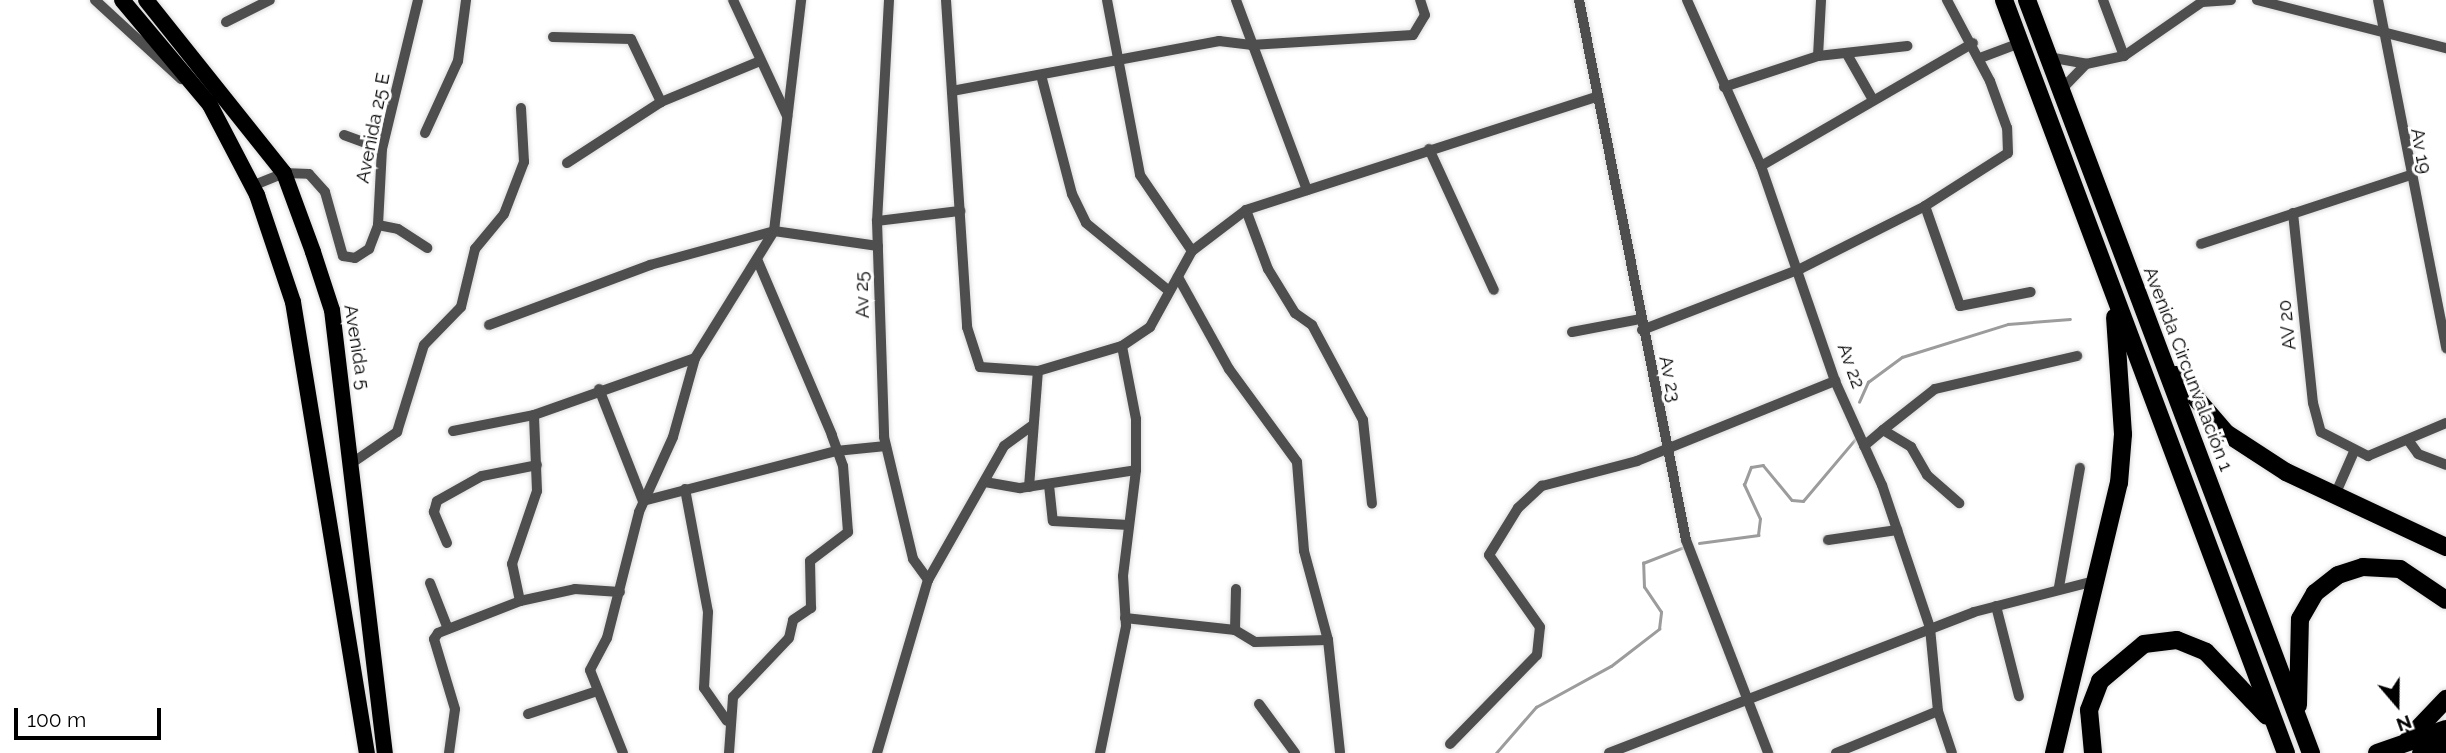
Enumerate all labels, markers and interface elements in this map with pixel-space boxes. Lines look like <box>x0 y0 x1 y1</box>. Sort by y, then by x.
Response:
street label: Avenida 25 E <box>351 71 395 185</box>
street label: Av 19 <box>2406 126 2436 176</box>
street label: Avenida Circunvalación 1 <box>2138 264 2238 474</box>
street label: Av 25 <box>850 271 874 319</box>
street label: AV 20 <box>2273 298 2301 352</box>
street label: Avenida 5 <box>339 303 375 391</box>
street label: Av 22 <box>1832 340 1870 392</box>
street label: Av 23 <box>1654 354 1686 404</box>
north arrow <box>2362 669 2432 739</box>
scale bar <box>18 694 164 738</box>
text: 100 m <box>27 707 86 732</box>
text: N <box>2394 711 2415 737</box>

